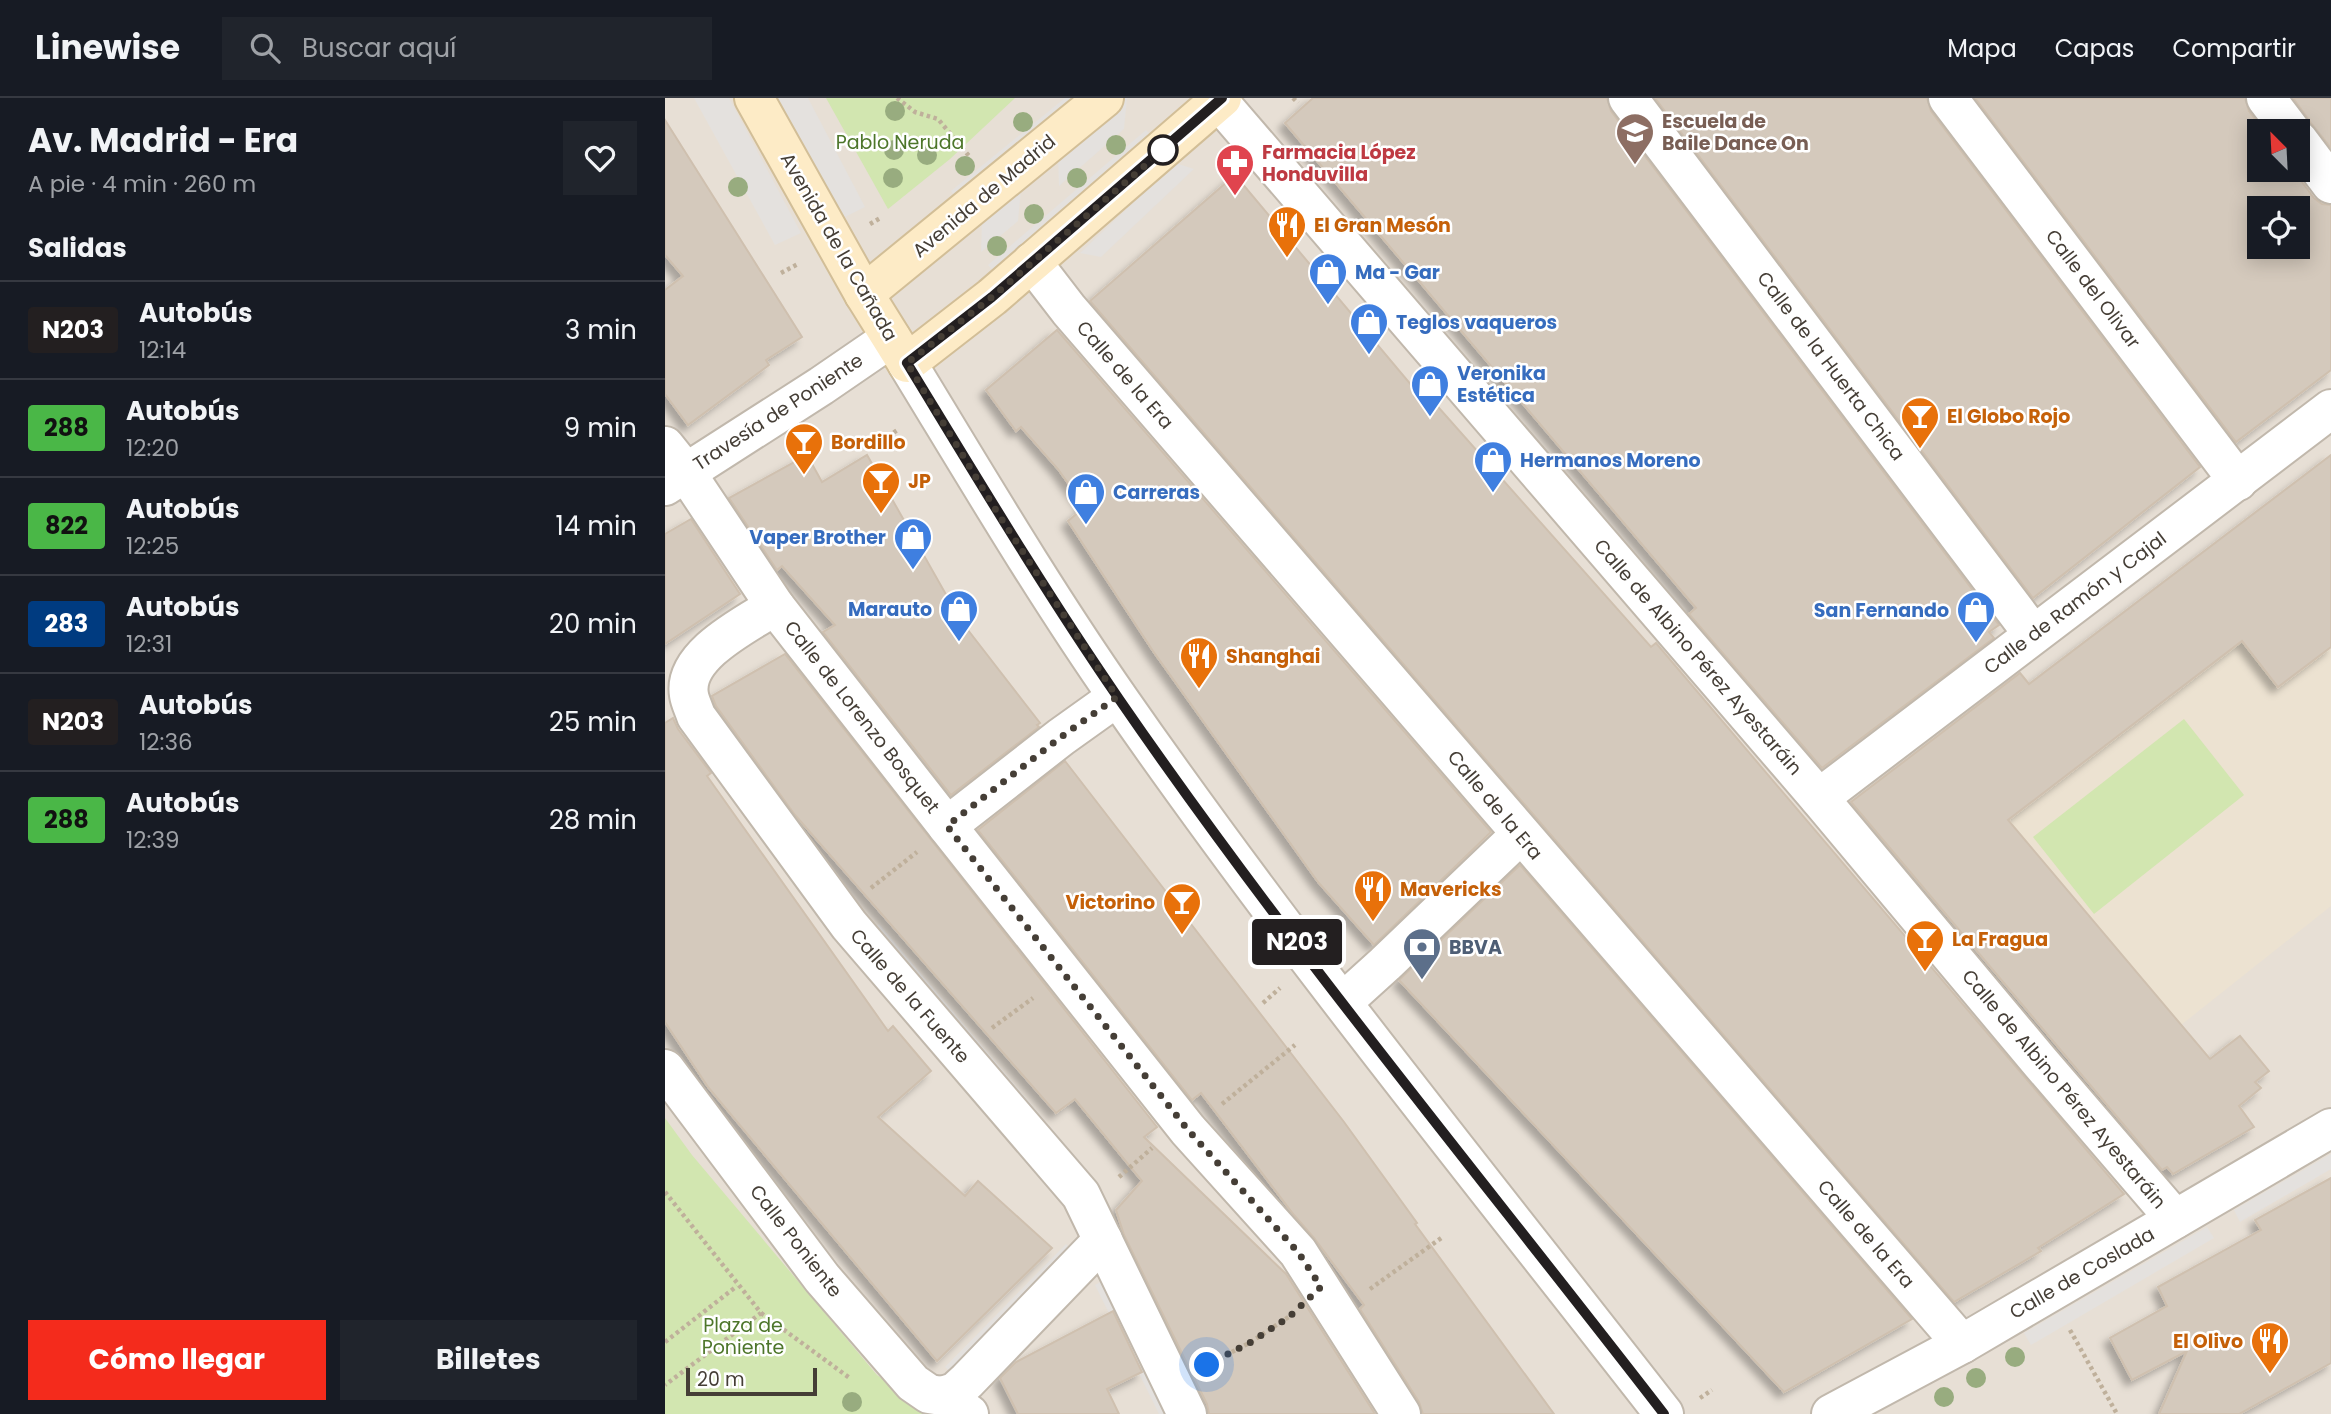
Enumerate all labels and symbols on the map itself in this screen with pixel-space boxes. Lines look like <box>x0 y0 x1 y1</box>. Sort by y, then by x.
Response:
place label: Escuela de Baile Dance On <box>1662 108 1809 157</box>
school or university icon: Escuela de Baile Dance On <box>1614 111 1656 166</box>
north arrow <box>2247 119 2310 182</box>
street label: Avenida de Madrid <box>907 128 1061 264</box>
park label: Pablo Neruda <box>836 129 964 156</box>
unlabelled marker <box>1148 135 1178 165</box>
place label: Farmacia López Honduvilla <box>1262 139 1416 188</box>
pharmacy icon: Farmacia López Honduvilla <box>1214 142 1256 197</box>
street label: Avenida de la Cañada <box>774 148 904 346</box>
restaurant icon: El Gran Mesón <box>1266 204 1308 259</box>
place label: El Gran Mesón <box>1314 212 1451 239</box>
street label: Calle del Olivar <box>2039 224 2147 354</box>
shop icon: Ma - Gar <box>1307 251 1349 306</box>
place label: Ma - Gar <box>1355 259 1440 286</box>
street label: Calle de la Huerta Chica <box>1751 266 1911 466</box>
shop icon: Teglos vaqueros <box>1348 301 1390 356</box>
place label: Teglos vaqueros <box>1396 309 1557 336</box>
street label: Calle de la Era <box>1070 315 1180 435</box>
street label: Travesía de Poniente <box>688 347 868 477</box>
place label: Veronika Estética <box>1457 360 1546 409</box>
shop icon: Veronika Estética <box>1409 363 1451 418</box>
bar icon: El Globo Rojo <box>1899 395 1941 450</box>
place label: El Globo Rojo <box>1947 403 2070 430</box>
bar icon: Bordillo <box>783 421 825 476</box>
place label: Bordillo <box>831 429 906 456</box>
shop icon: Hermanos Moreno <box>1472 439 1514 494</box>
place label: Hermanos Moreno <box>1520 447 1701 474</box>
bar icon: JP <box>860 460 902 515</box>
place label: JP <box>908 468 931 495</box>
shop icon: Carreras <box>1065 471 1107 526</box>
place label: Carreras <box>1113 479 1200 506</box>
shop icon: Vaper Brother <box>892 516 934 571</box>
place label: Vaper Brother <box>749 524 886 551</box>
street label: Calle de Ramón y Cajal <box>1978 525 2172 681</box>
street label: Calle de Albino Pérez Ayestaráin <box>1588 533 1808 781</box>
shop icon: Marauto <box>938 588 980 643</box>
shop icon: San Fernando <box>1955 589 1997 644</box>
place label: Marauto <box>848 596 932 623</box>
place label: San Fernando <box>1814 597 1949 624</box>
street label: Calle de Lorenzo Bosquet <box>778 615 946 819</box>
restaurant icon: Shanghai <box>1178 635 1220 690</box>
place label: Shanghai <box>1226 643 1320 670</box>
street label: Calle de la Era <box>1441 744 1549 866</box>
restaurant icon: Mavericks <box>1352 868 1394 923</box>
place label: Mavericks <box>1400 876 1502 903</box>
bar icon: Victorino <box>1161 881 1203 936</box>
place label: Victorino <box>1066 889 1155 916</box>
bar icon: La Fragua <box>1904 918 1946 973</box>
line badge: N203 <box>1248 919 1346 965</box>
street label: Calle de la Fuente <box>844 923 976 1069</box>
bank icon: BBVA <box>1401 926 1443 981</box>
place label: La Fragua <box>1952 926 2048 953</box>
place label: BBVA <box>1449 934 1502 961</box>
street label: Calle de Albino Pérez Ayestaráin <box>1956 964 2172 1214</box>
street label: Calle de la Era <box>1811 1174 1921 1294</box>
street label: Calle Poniente <box>743 1179 849 1303</box>
street label: Calle de Coslada <box>2005 1220 2159 1326</box>
park label: Plaza de Poniente <box>702 1312 784 1361</box>
restaurant icon: El Olivo <box>2249 1320 2291 1375</box>
place label: El Olivo <box>2173 1328 2243 1355</box>
your location <box>1189 1347 1224 1382</box>
scale bar <box>686 1365 817 1397</box>

